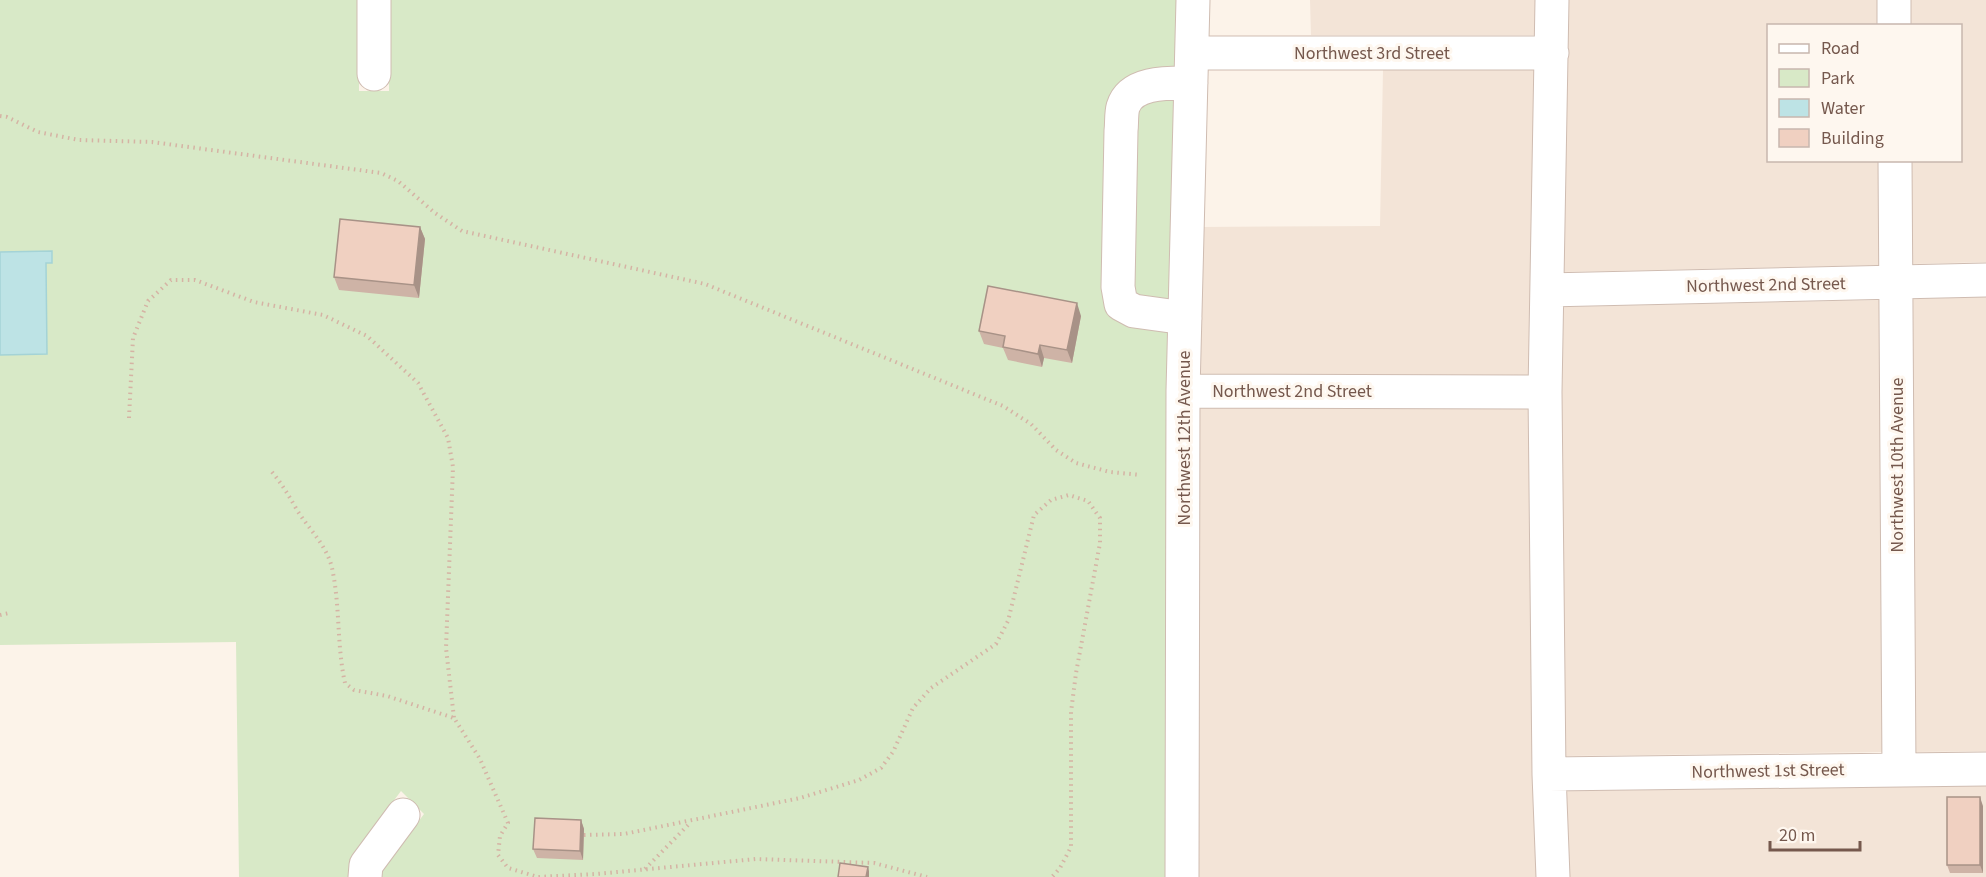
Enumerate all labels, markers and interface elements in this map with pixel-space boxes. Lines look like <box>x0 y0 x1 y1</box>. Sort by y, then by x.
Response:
legend <box>1767 24 1962 162</box>
text: Road <box>1821 36 1860 61</box>
street label: Northwest 3rd Street <box>1294 41 1450 66</box>
text: Park <box>1821 66 1855 91</box>
text: Water <box>1821 96 1865 121</box>
text: Building <box>1821 126 1884 151</box>
street label: Northwest 2nd Street <box>1686 271 1846 299</box>
street label: Northwest 12th Avenue <box>1172 350 1197 526</box>
street label: Northwest 10th Avenue <box>1885 377 1910 553</box>
street label: Northwest 2nd Street <box>1212 379 1372 404</box>
street label: Northwest 1st Street <box>1691 757 1845 785</box>
scale bar <box>1770 814 1860 852</box>
text: 20 m <box>1779 823 1815 848</box>

